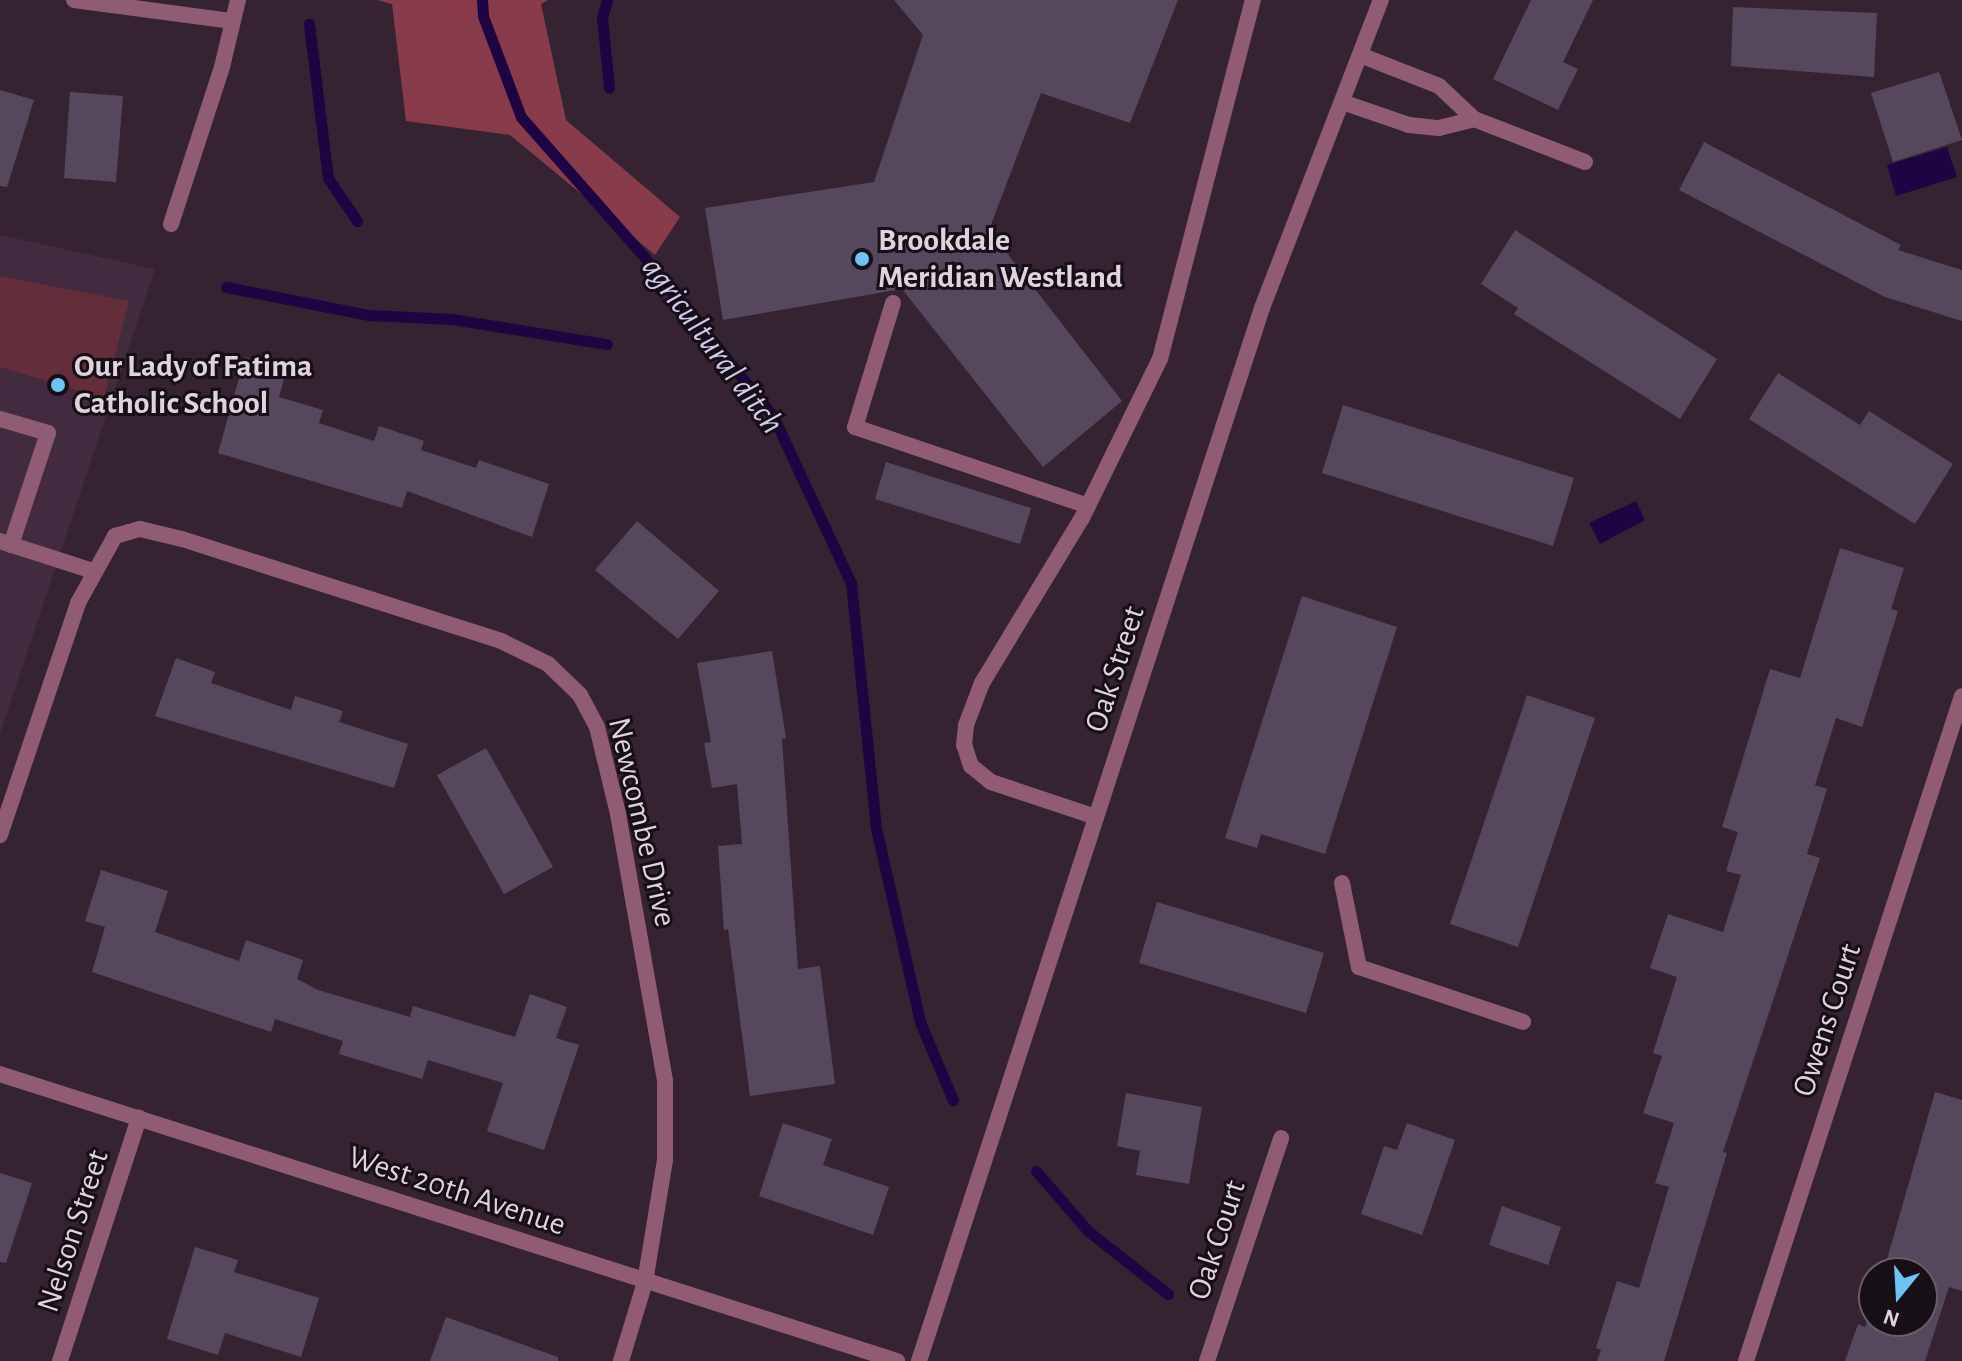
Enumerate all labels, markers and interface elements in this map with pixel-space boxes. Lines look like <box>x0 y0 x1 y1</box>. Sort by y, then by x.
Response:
place label: Brookdale Meridian Westland <box>878 222 1123 297</box>
water label: agricultural ditch <box>632 249 792 443</box>
marker: Brookdale Meridian Westland <box>853 250 871 268</box>
place label: Our Lady of Fatima Catholic School <box>74 348 312 423</box>
marker: Our Lady of Fatima Catholic School <box>49 376 67 394</box>
street label: Oak Street <box>1077 601 1153 737</box>
street label: Newcombe Drive <box>599 714 685 930</box>
street label: Owens Court <box>1784 939 1870 1101</box>
street label: West 20th Avenue <box>344 1138 570 1244</box>
street label: Nelson Street <box>29 1145 117 1317</box>
street label: Oak Court <box>1180 1175 1254 1305</box>
north arrow <box>1858 1257 1938 1337</box>
text: N <box>1881 1305 1902 1331</box>

